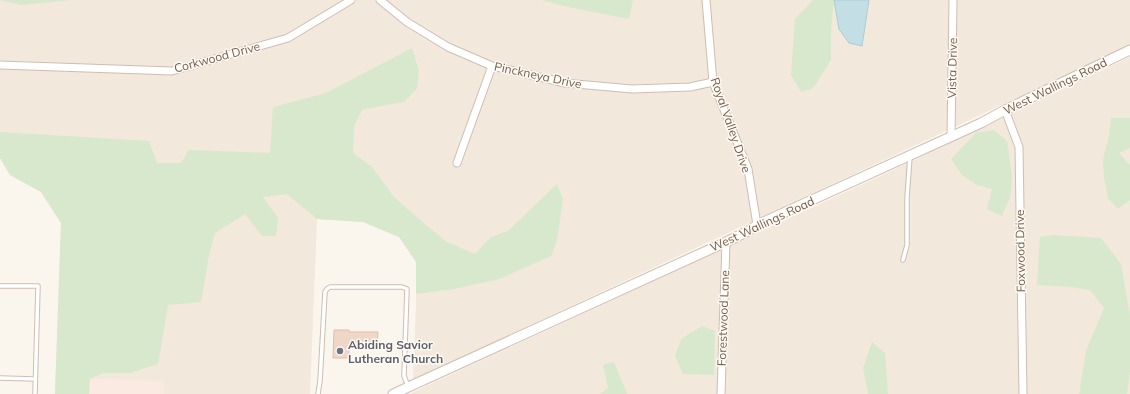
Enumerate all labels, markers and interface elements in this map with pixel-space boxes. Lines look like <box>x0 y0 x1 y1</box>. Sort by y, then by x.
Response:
street label: Corkwood Drive <box>172 38 262 76</box>
street label: Vista Drive <box>944 38 960 98</box>
street label: West Wallings Road <box>1001 54 1109 118</box>
street label: Pinckneya Drive <box>493 58 583 92</box>
street label: Royal Valley Drive <box>708 75 754 175</box>
street label: West Wallings Road <box>707 193 817 255</box>
street label: Foxwood Drive <box>1012 209 1028 293</box>
street label: Forestwood Lane <box>714 270 732 366</box>
place label: Abiding Savior Lutheran Church <box>348 337 443 366</box>
marker: Abiding Savior Lutheran Church <box>335 346 345 356</box>

